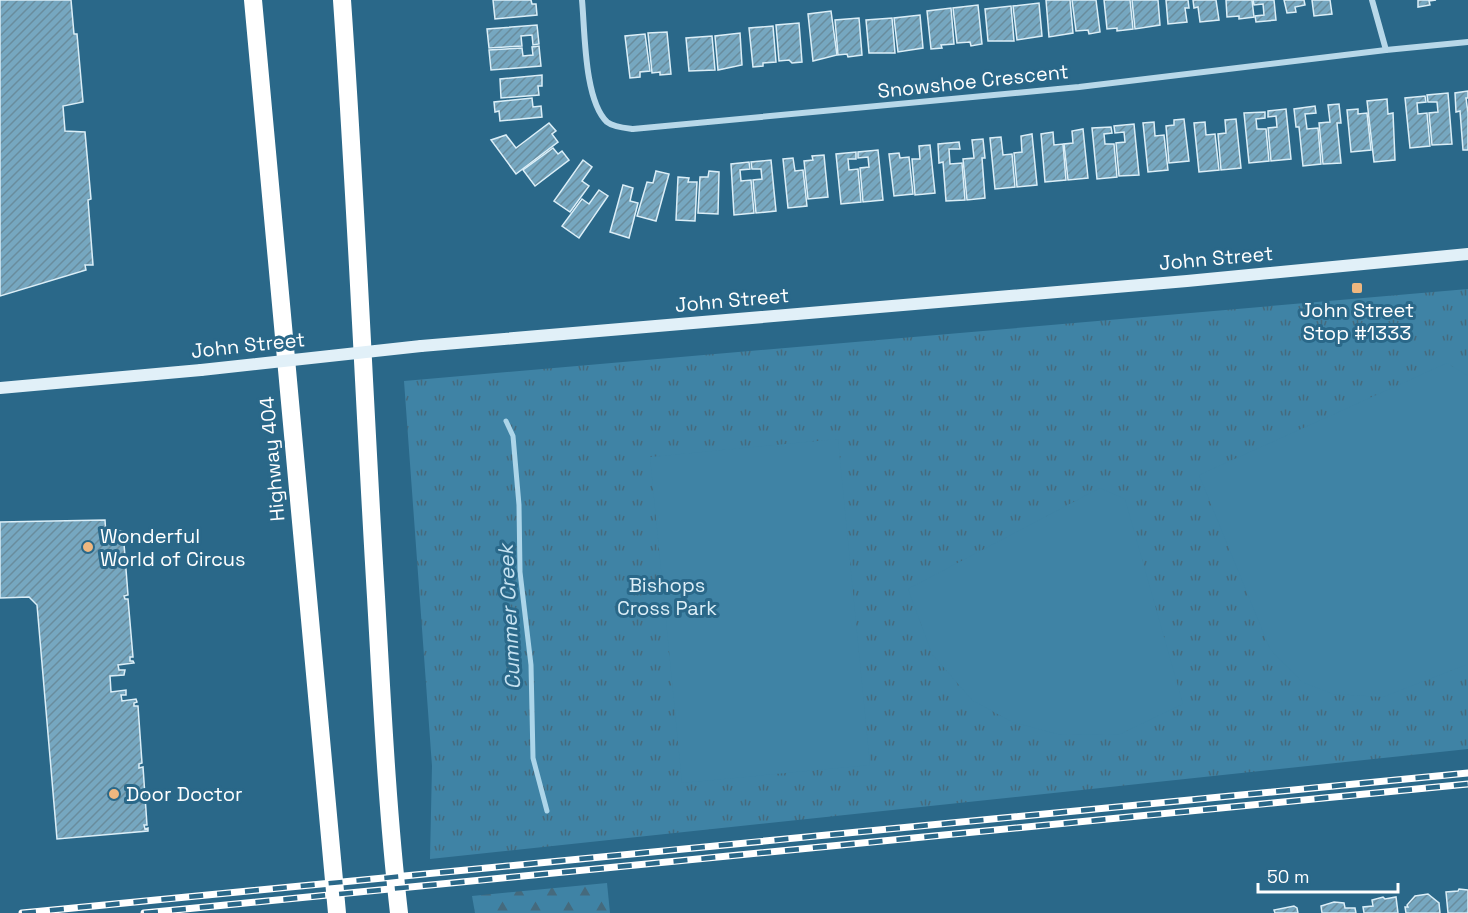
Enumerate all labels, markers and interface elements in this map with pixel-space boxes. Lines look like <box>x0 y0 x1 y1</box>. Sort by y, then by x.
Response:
street label: Snowshoe Crescent <box>876 58 1070 104</box>
street label: John Street <box>1158 240 1274 276</box>
marker: John Street Stop #1333 <box>1350 281 1364 295</box>
street label: John Street <box>674 282 790 318</box>
place label: John Street Stop #1333 <box>1300 297 1414 346</box>
street label: John Street <box>190 326 306 364</box>
street label: Highway 404 <box>254 395 290 523</box>
place label: Wonderful World of Circus <box>100 523 246 572</box>
marker: Wonderful World of Circus <box>81 540 95 554</box>
water label: Cummer Creek <box>492 541 526 690</box>
park label: Bishops Cross Park <box>617 572 717 621</box>
place label: Door Doctor <box>126 781 243 807</box>
marker: Door Doctor <box>107 787 121 801</box>
scale bar <box>1258 856 1398 894</box>
text: 50 m <box>1267 865 1309 888</box>

